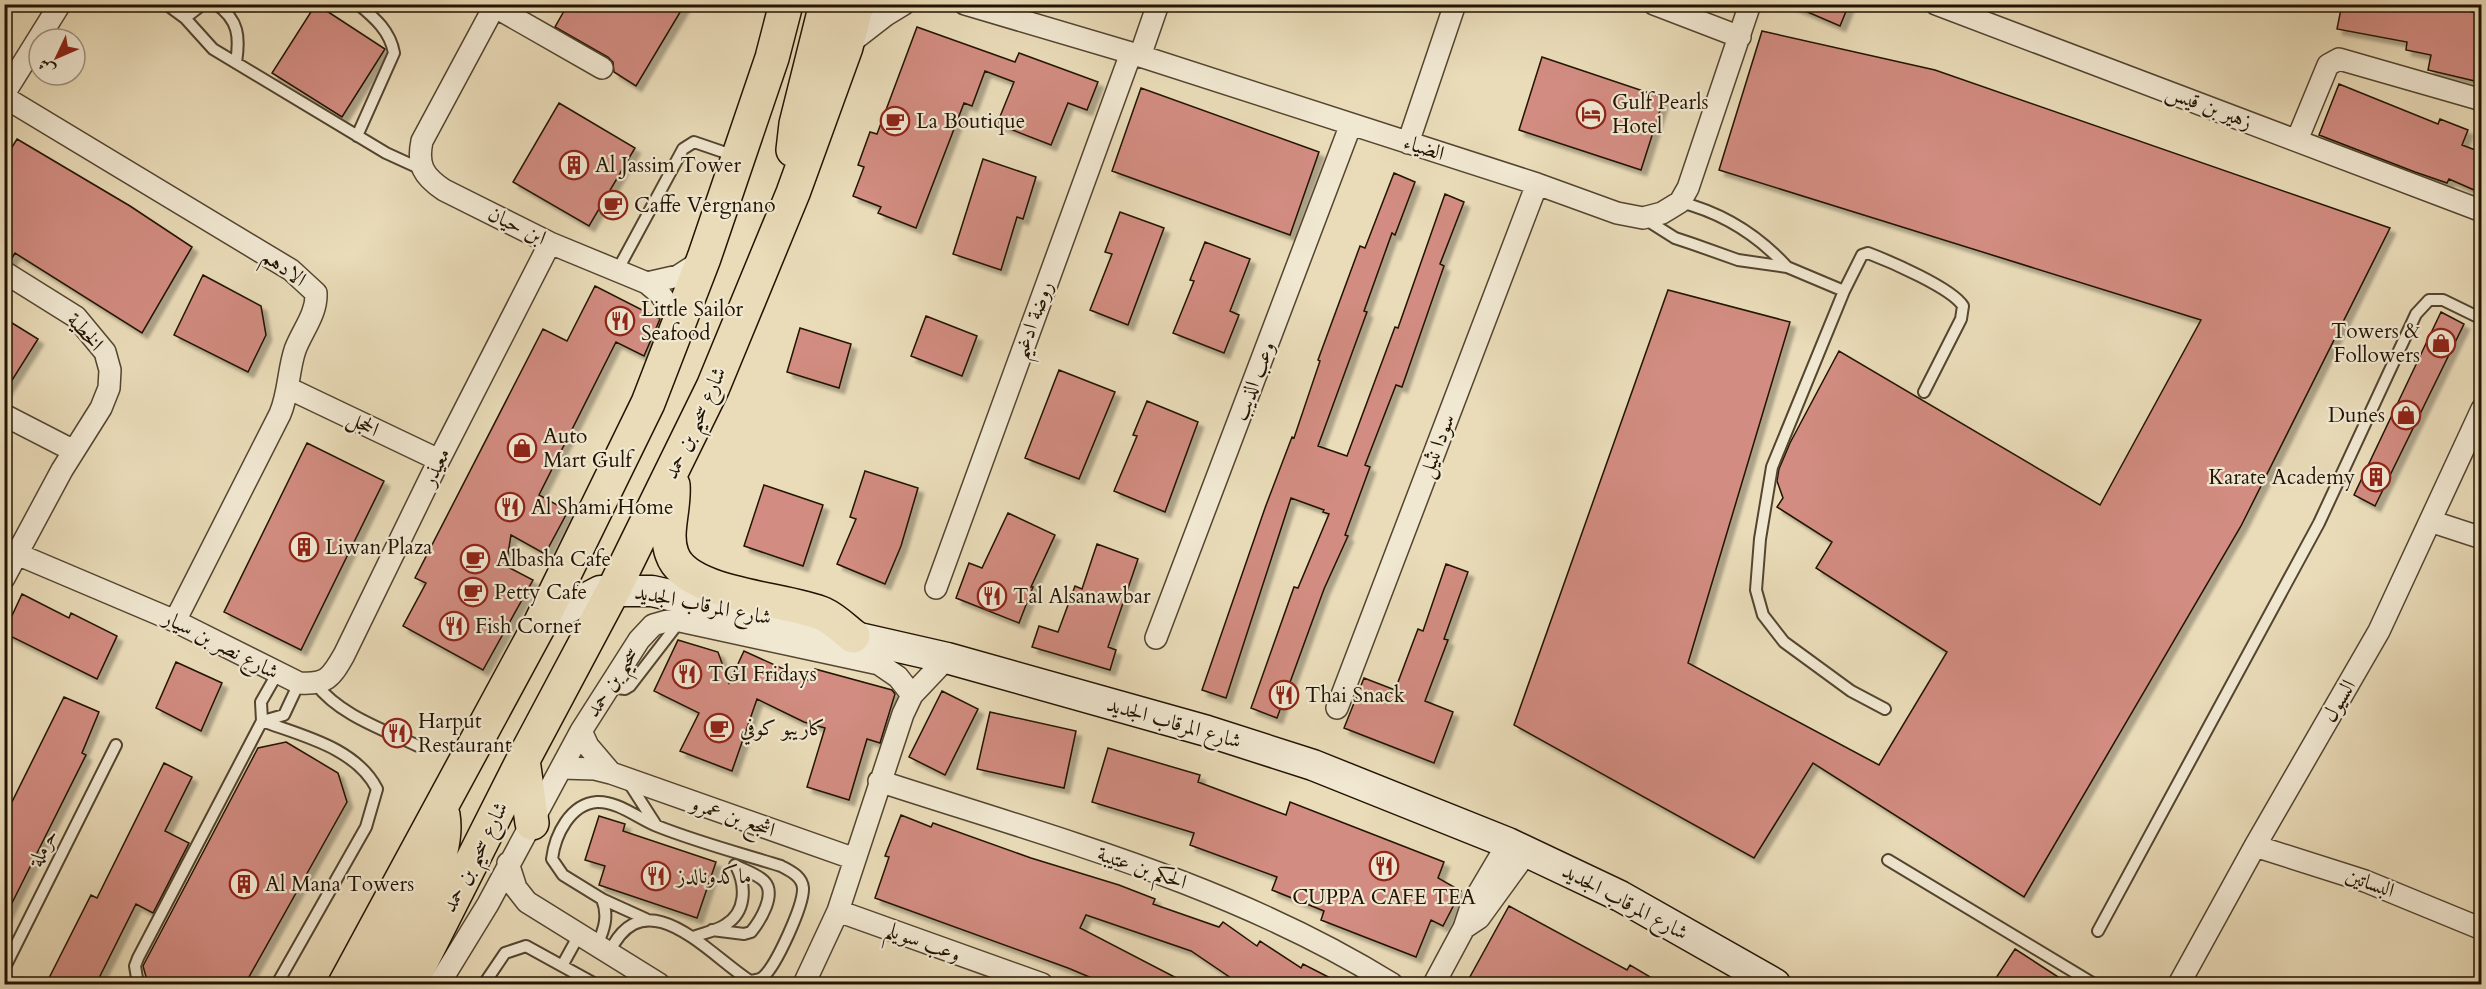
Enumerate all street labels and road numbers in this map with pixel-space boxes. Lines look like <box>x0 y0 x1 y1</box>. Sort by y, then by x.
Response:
street label: زهير بن قيس <box>2162 77 2256 137</box>
street label: الضياء <box>1400 128 1448 168</box>
street label: ابن حيان <box>483 199 551 253</box>
street label: الادهم <box>253 242 312 298</box>
street label: روضة ادغيم <box>1006 277 1066 365</box>
street label: الخطية <box>60 307 110 357</box>
street label: وعب الذيب <box>1226 337 1282 425</box>
street label: شارع سحيم بن حمد <box>656 362 739 486</box>
street label: الحجل <box>342 404 384 444</box>
street label: سودا نثيل <box>1412 410 1462 482</box>
street label: معيذر <box>413 443 458 493</box>
street label: شارع المرقاب الجديد <box>632 578 774 635</box>
street label: شارع نصر بن سيار <box>155 603 284 689</box>
street label: سحيم بن حمد <box>578 641 651 726</box>
street label: السيول <box>2315 674 2363 728</box>
street label: شارع المرقاب الجديد <box>1102 690 1245 759</box>
street label: اشجع بن عمرو <box>684 788 779 849</box>
street label: شارع سحيم بن حمد <box>435 797 521 920</box>
street label: حرملة <box>21 824 65 873</box>
street label: الحكم بن عتيبة <box>1092 839 1191 902</box>
street label: شارع المرقاب الجديد <box>1556 857 1693 950</box>
street label: البساتين <box>2342 861 2398 905</box>
street label: وعب سويلم <box>879 915 965 975</box>

